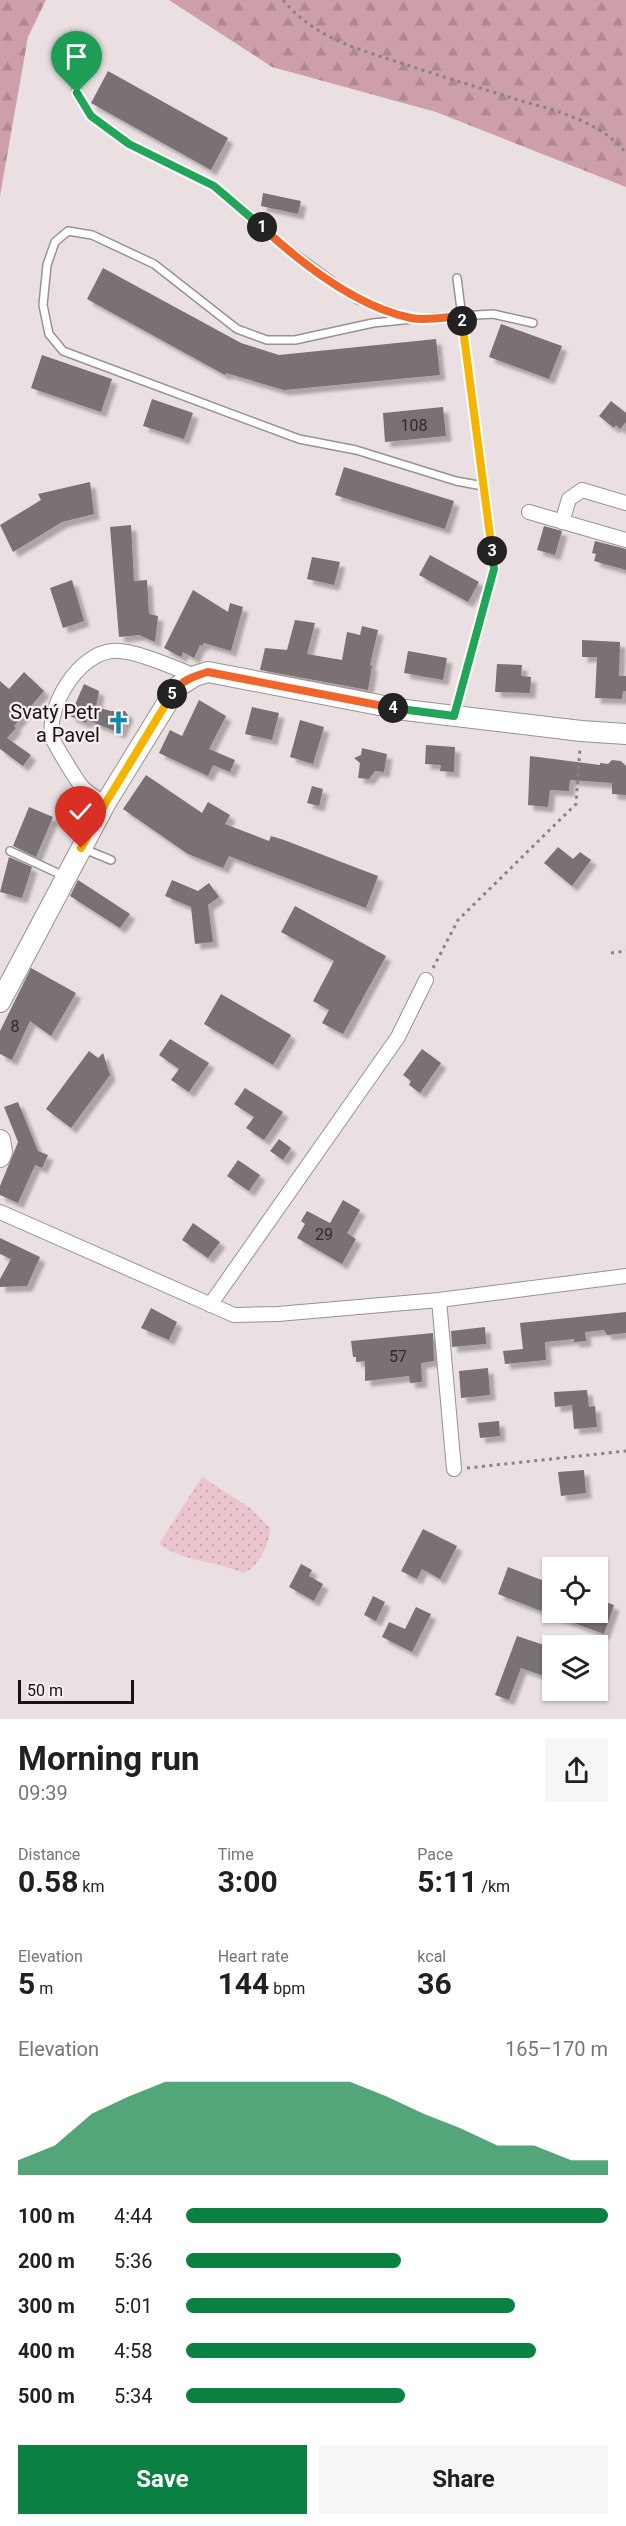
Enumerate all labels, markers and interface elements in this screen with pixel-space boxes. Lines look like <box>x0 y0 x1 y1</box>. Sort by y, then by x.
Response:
pin <box>51 31 102 93</box>
icon: arrive <box>60 40 93 73</box>
pin: 1 <box>247 212 277 242</box>
text: 1 <box>257 217 267 236</box>
pin: 2 <box>447 306 477 336</box>
text: 2 <box>457 311 467 330</box>
house number: 108 <box>401 416 427 435</box>
pin: 3 <box>477 536 507 566</box>
text: 3 <box>487 541 497 560</box>
pin: 5 <box>157 679 187 709</box>
text: 5 <box>167 684 177 703</box>
pin: 4 <box>378 693 408 723</box>
text: 4 <box>388 698 398 717</box>
place label: Svatý Petr a Pavel <box>10 700 100 747</box>
church icon: Svatý Petr a Pavel <box>105 710 131 736</box>
pin <box>55 786 106 848</box>
icon: check <box>64 795 97 828</box>
house number: 8 <box>11 1017 20 1036</box>
house number: 29 <box>315 1225 333 1244</box>
house number: 57 <box>389 1347 407 1366</box>
map controls <box>542 1557 608 1701</box>
button: locate <box>542 1557 608 1623</box>
button: layers <box>542 1635 608 1701</box>
scale bar <box>18 1677 134 1704</box>
text: 50 m <box>27 1681 63 1700</box>
text: Morning run <box>18 1739 199 1778</box>
button: share <box>545 1739 608 1802</box>
text: 09:39 <box>18 1781 68 1805</box>
text: Distance <box>18 1845 80 1864</box>
text: Time <box>218 1845 254 1864</box>
text: Pace <box>417 1845 453 1864</box>
text: 0.58 <box>18 1864 78 1899</box>
text: 3:00 <box>218 1864 278 1899</box>
text: 5:11 <box>417 1864 477 1899</box>
text: km <box>78 1877 104 1896</box>
text: /km <box>477 1877 510 1896</box>
text: Elevation <box>18 1947 83 1966</box>
text: Heart rate <box>218 1947 289 1966</box>
text: kcal <box>417 1947 446 1966</box>
text: 5 <box>18 1966 35 2001</box>
text: 144 <box>218 1966 269 2001</box>
text: 36 <box>417 1966 452 2001</box>
text: m <box>35 1979 53 1998</box>
text: bpm <box>269 1979 305 1998</box>
text: Elevation <box>18 2037 99 2061</box>
text: 165–170 m <box>505 2037 608 2061</box>
text: 100 m <box>18 2204 75 2228</box>
text: 4:44 <box>114 2204 153 2228</box>
text: 200 m <box>18 2249 75 2273</box>
text: 5:36 <box>114 2249 153 2273</box>
text: 300 m <box>18 2294 75 2318</box>
text: 5:01 <box>114 2294 153 2318</box>
text: 400 m <box>18 2339 75 2363</box>
text: 4:58 <box>114 2339 153 2363</box>
text: 500 m <box>18 2384 75 2408</box>
text: 5:34 <box>114 2384 153 2408</box>
button: Save <box>18 2445 307 2514</box>
button: Share <box>319 2445 608 2514</box>

